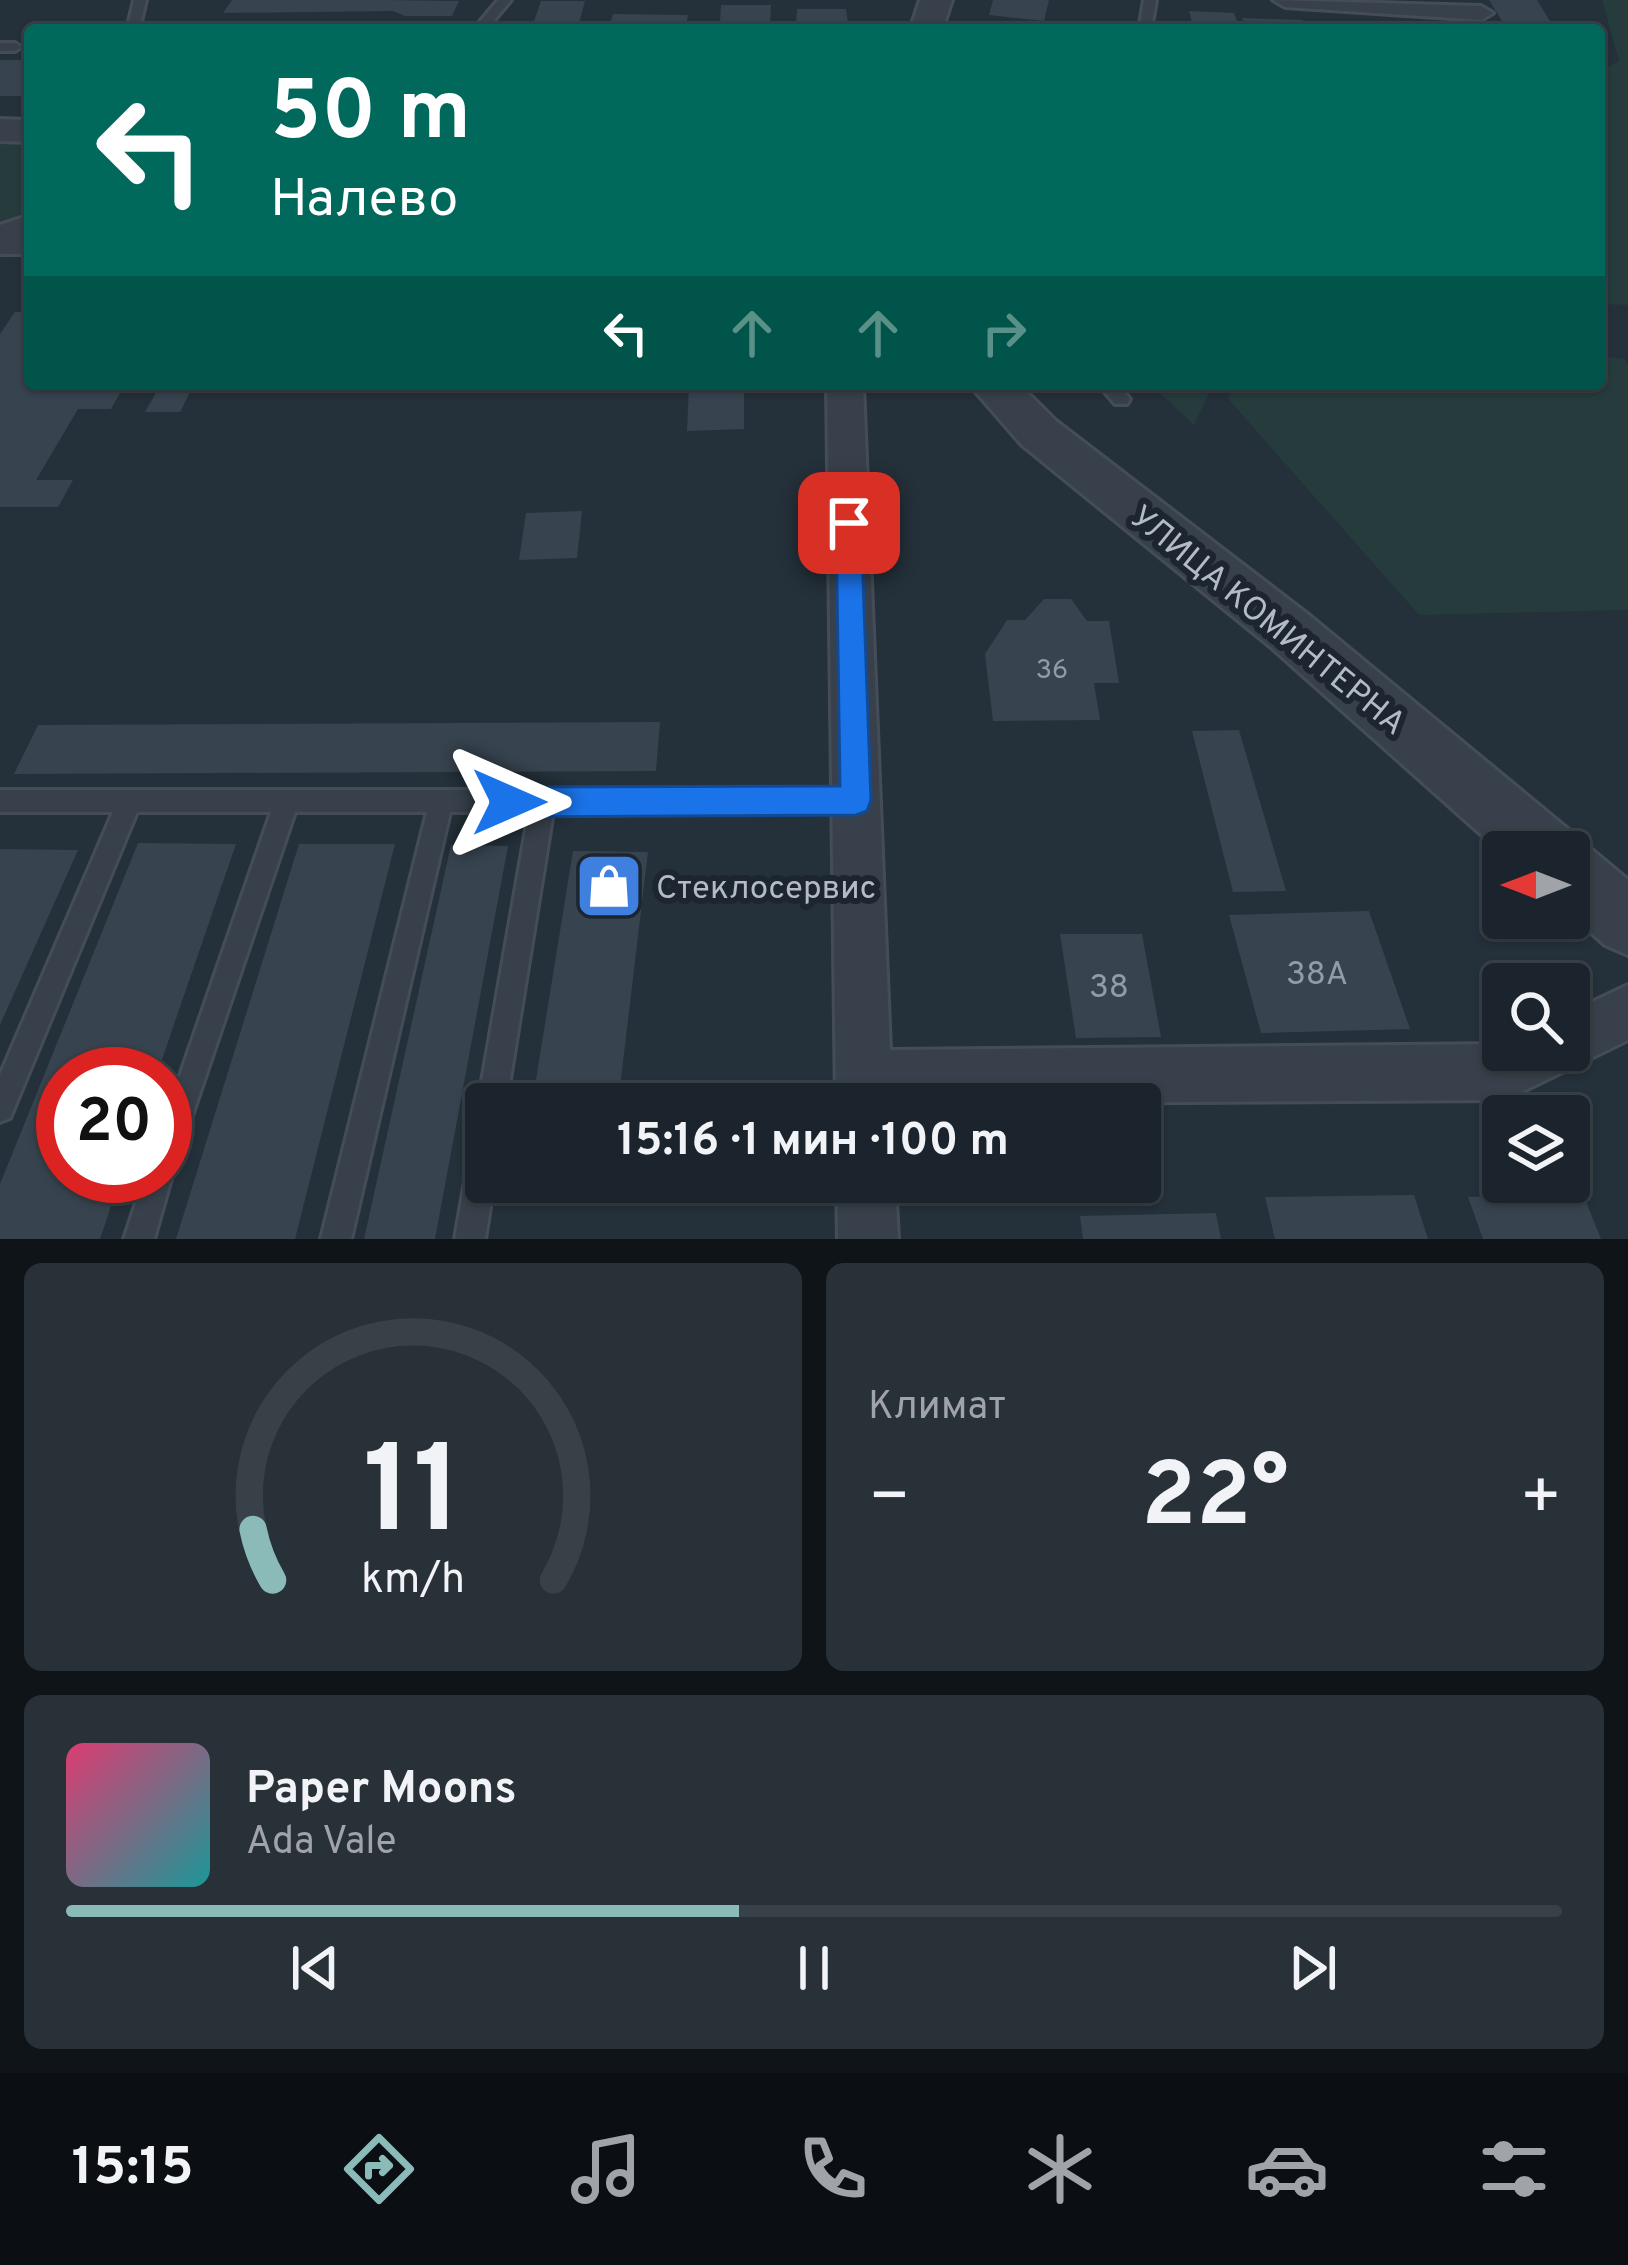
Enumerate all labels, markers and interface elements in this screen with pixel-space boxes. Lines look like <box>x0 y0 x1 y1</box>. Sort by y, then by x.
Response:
text: 50 m <box>270 63 471 169</box>
icon: left <box>72 72 228 228</box>
text: Налево <box>270 167 458 236</box>
icon: left <box>593 300 659 366</box>
icon: ahead <box>719 300 785 366</box>
icon: ahead <box>845 300 911 366</box>
icon: right <box>971 300 1037 366</box>
pin <box>798 472 900 574</box>
icon: arrive <box>816 490 882 556</box>
street label: УЛИЦА КОМИНТЕРНА <box>1120 498 1413 746</box>
house number: 36 <box>1036 654 1068 688</box>
position arrow <box>446 739 572 865</box>
north arrow <box>1482 831 1590 939</box>
map controls <box>1482 831 1590 1203</box>
shop icon: Стеклосервис <box>574 851 644 921</box>
place label: Стеклосервис <box>656 869 876 911</box>
house number: 38А <box>1286 955 1348 997</box>
button: search <box>1482 963 1590 1071</box>
house number: 38 <box>1089 968 1129 1010</box>
speed limit sign: 20 <box>36 1047 192 1203</box>
button: layers <box>1482 1095 1590 1203</box>
text: 15:16 · 1 мин · 100 m <box>617 1114 1009 1171</box>
text: Климат <box>868 1384 1006 1433</box>
text: 11 <box>363 1419 463 1577</box>
text: 22° <box>1141 1444 1289 1557</box>
text: − <box>868 1459 911 1542</box>
text: + <box>1519 1459 1562 1542</box>
text: km/h <box>361 1554 465 1608</box>
text: Paper Moons <box>246 1762 517 1819</box>
text: Ada Vale <box>246 1819 397 1868</box>
icon: previous <box>282 1935 348 2001</box>
icon: pause <box>781 1935 847 2001</box>
icon: next <box>1280 1935 1346 2001</box>
icon: directions <box>337 2127 421 2211</box>
icon: music <box>564 2127 648 2211</box>
icon: phone <box>791 2127 875 2211</box>
icon: climate <box>1018 2127 1102 2211</box>
icon: car <box>1245 2127 1329 2211</box>
icon: filters <box>1472 2127 1556 2211</box>
text: 15:15 <box>72 2135 194 2204</box>

